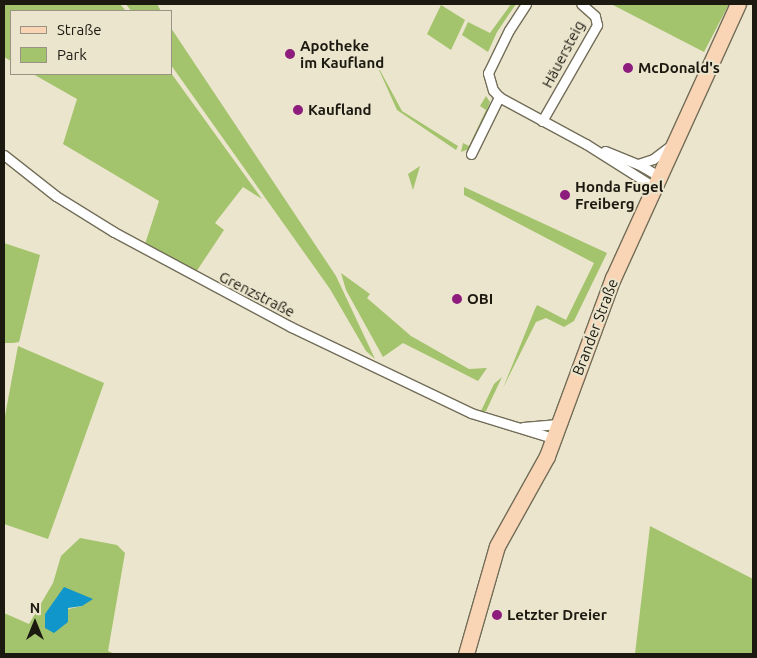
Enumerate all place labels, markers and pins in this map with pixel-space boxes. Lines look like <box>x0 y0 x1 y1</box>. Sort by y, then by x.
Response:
place label: Apotheke im Kaufland <box>300 36 384 71</box>
marker: Apotheke im Kaufland <box>284 48 296 60</box>
place label: McDonald's <box>638 59 720 77</box>
marker: McDonald's <box>622 62 634 74</box>
place label: Kaufland <box>308 101 372 119</box>
marker: Kaufland <box>292 104 304 116</box>
place label: Honda Fugel Freiberg <box>575 177 663 212</box>
marker: Honda Fugel Freiberg <box>559 189 571 201</box>
place label: OBI <box>467 290 493 308</box>
marker: OBI <box>451 293 463 305</box>
place label: Letzter Dreier <box>507 606 607 624</box>
marker: Letzter Dreier <box>491 609 503 621</box>

